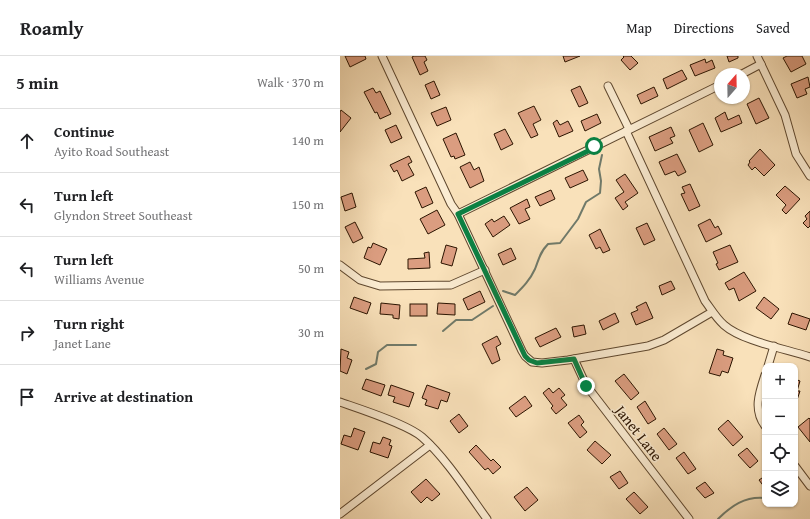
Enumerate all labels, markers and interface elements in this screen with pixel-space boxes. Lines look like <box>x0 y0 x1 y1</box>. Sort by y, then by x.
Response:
text: Roamly <box>20 14 84 42</box>
text: Map <box>626 18 652 38</box>
text: Directions <box>674 18 734 38</box>
text: Saved <box>756 18 790 38</box>
north arrow <box>714 68 750 104</box>
text: 5 min <box>16 70 58 95</box>
text: Walk · 370 m <box>257 73 324 92</box>
text: Continue <box>54 121 115 142</box>
icon: ahead <box>16 130 38 152</box>
text: 140 m <box>292 131 324 150</box>
route start <box>585 137 603 155</box>
text: Ayito Road Southeast <box>54 142 169 161</box>
text: Turn left <box>54 185 113 206</box>
icon: left <box>16 194 38 216</box>
text: 150 m <box>292 195 324 214</box>
text: Glyndon Street Southeast <box>54 206 192 225</box>
text: Turn left <box>54 249 113 270</box>
icon: left <box>16 258 38 280</box>
text: 50 m <box>298 259 324 278</box>
text: Williams Avenue <box>54 270 144 289</box>
text: Turn right <box>54 313 125 334</box>
icon: right <box>16 322 38 344</box>
text: 30 m <box>298 323 324 342</box>
text: Janet Lane <box>54 334 111 353</box>
map controls <box>762 363 798 507</box>
button: + <box>762 363 798 399</box>
route end <box>577 377 595 395</box>
icon: arrive <box>16 386 38 408</box>
text: Arrive at destination <box>54 386 193 407</box>
street label: Janet Lane <box>609 399 668 465</box>
button: − <box>762 399 798 435</box>
button: locate <box>762 435 798 471</box>
button: layers <box>762 471 798 507</box>

